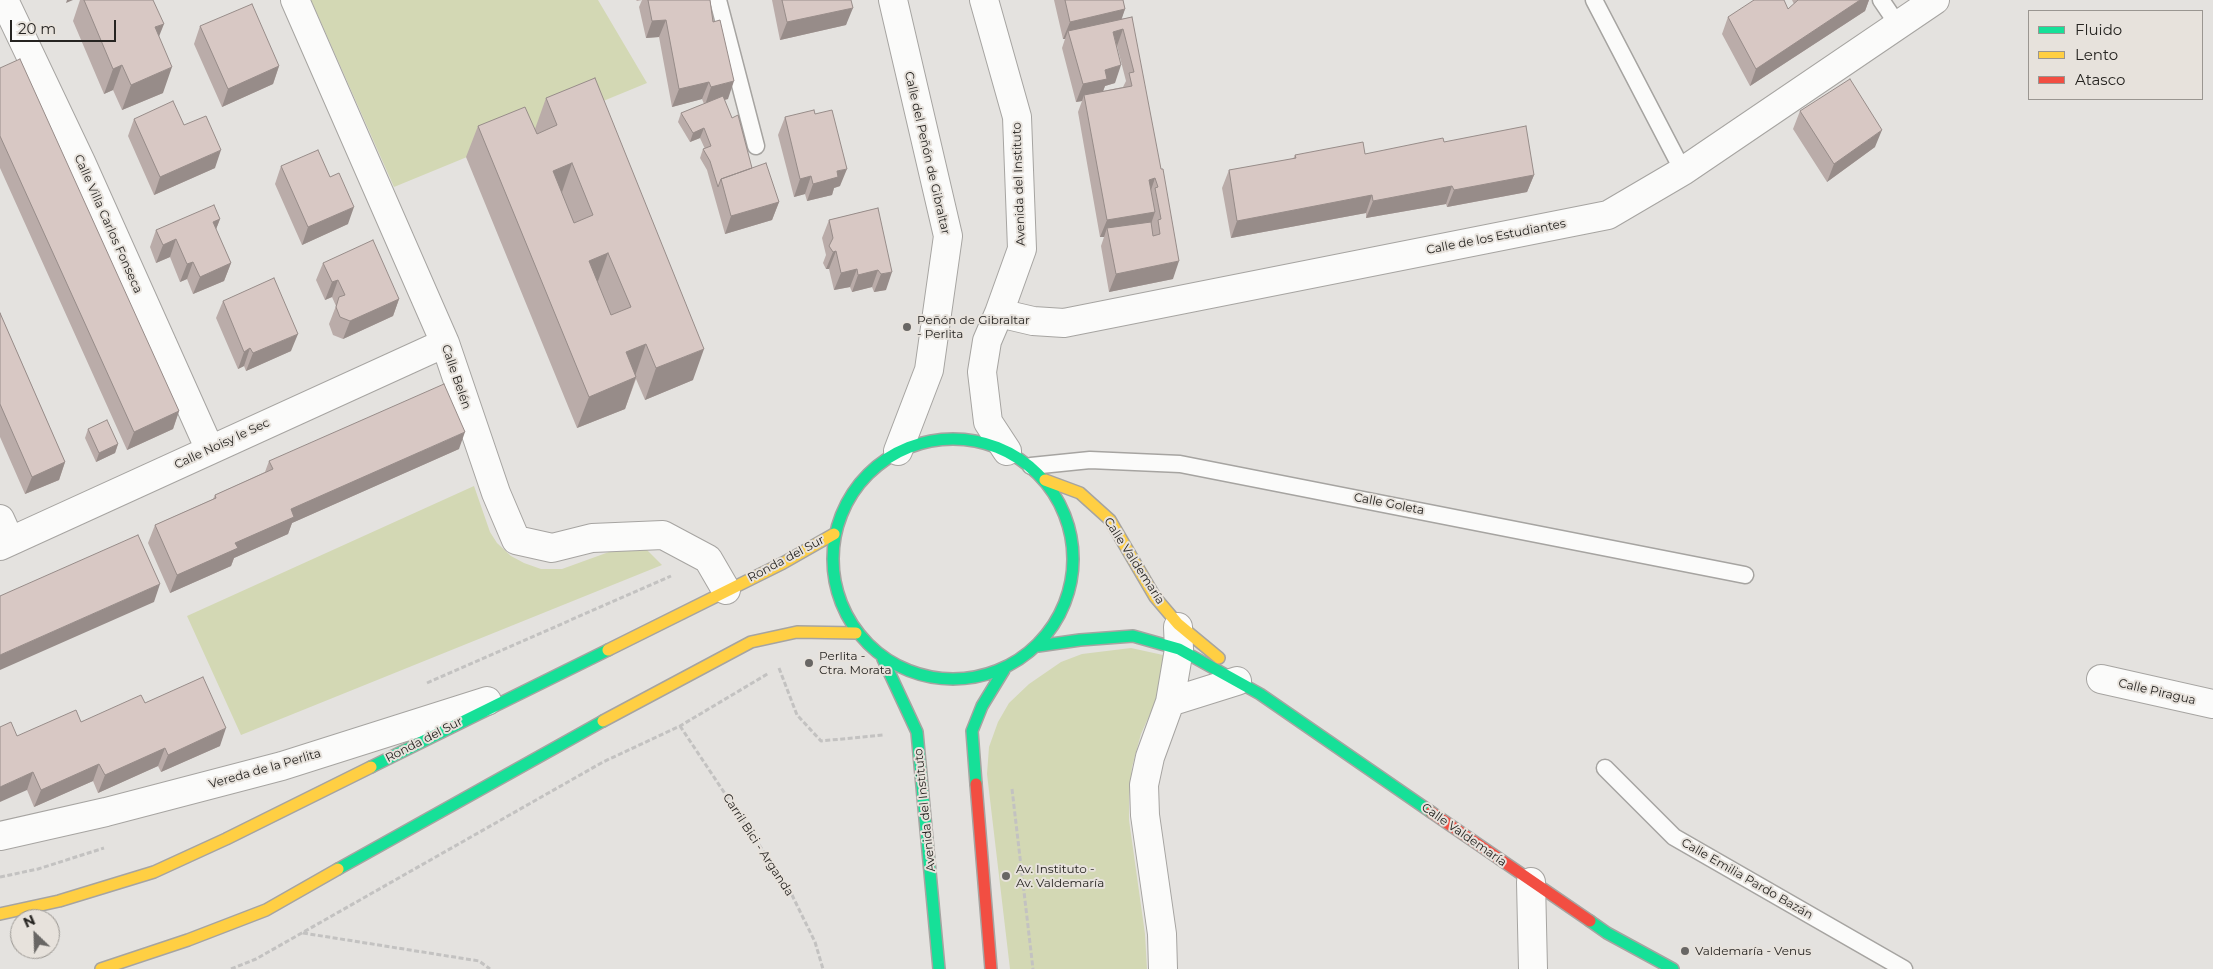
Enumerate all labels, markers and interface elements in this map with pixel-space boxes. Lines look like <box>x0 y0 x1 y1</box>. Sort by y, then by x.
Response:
scale bar <box>12 10 119 42</box>
legend <box>2028 10 2203 100</box>
text: 20 m <box>18 19 56 38</box>
text: Fluido <box>2075 20 2122 39</box>
text: Lento <box>2075 45 2118 64</box>
street label: Calle del Peñón de Gibraltar <box>901 70 953 236</box>
text: Atasco <box>2075 70 2125 89</box>
street label: Avenida del Instituto <box>1010 122 1028 246</box>
street label: Calle Villa Carlos Fonseca <box>71 152 145 296</box>
street label: Calle de los Estudiantes <box>1425 216 1567 258</box>
place label: Peñón de Gibraltar - Perlita <box>917 313 1030 341</box>
marker: Peñón de Gibraltar - Perlita <box>901 321 913 333</box>
street label: Calle Belén <box>438 343 474 411</box>
street label: Calle Noisy le Sec <box>172 416 272 472</box>
street label: Calle Goleta <box>1353 490 1425 518</box>
street label: Calle Valdemaría <box>1101 515 1167 607</box>
street label: Ronda del Sur <box>745 533 827 585</box>
place label: Perlita - Ctra. Morata <box>819 649 892 677</box>
marker: Perlita - Ctra. Morata <box>803 657 815 669</box>
street label: Calle Piragua <box>2117 676 2197 708</box>
street label: Ronda del Sur <box>383 714 465 766</box>
street label: Vereda de la Perlita <box>207 746 323 792</box>
street label: Avenida del Instituto <box>911 748 939 872</box>
street label: Carril Bici - Arganda <box>719 791 797 899</box>
street label: Calle Valdemaría <box>1419 800 1509 870</box>
street label: Calle Emilia Pardo Bazán <box>1679 835 1815 923</box>
place label: Av. Instituto - Av. Valdemaría <box>1016 862 1104 890</box>
marker: Av. Instituto - Av. Valdemaría <box>1000 870 1012 882</box>
north arrow <box>10 909 60 959</box>
text: N <box>20 911 38 932</box>
place label: Valdemaría - Venus <box>1695 944 1811 958</box>
marker: Valdemaría - Venus <box>1679 945 1691 957</box>

